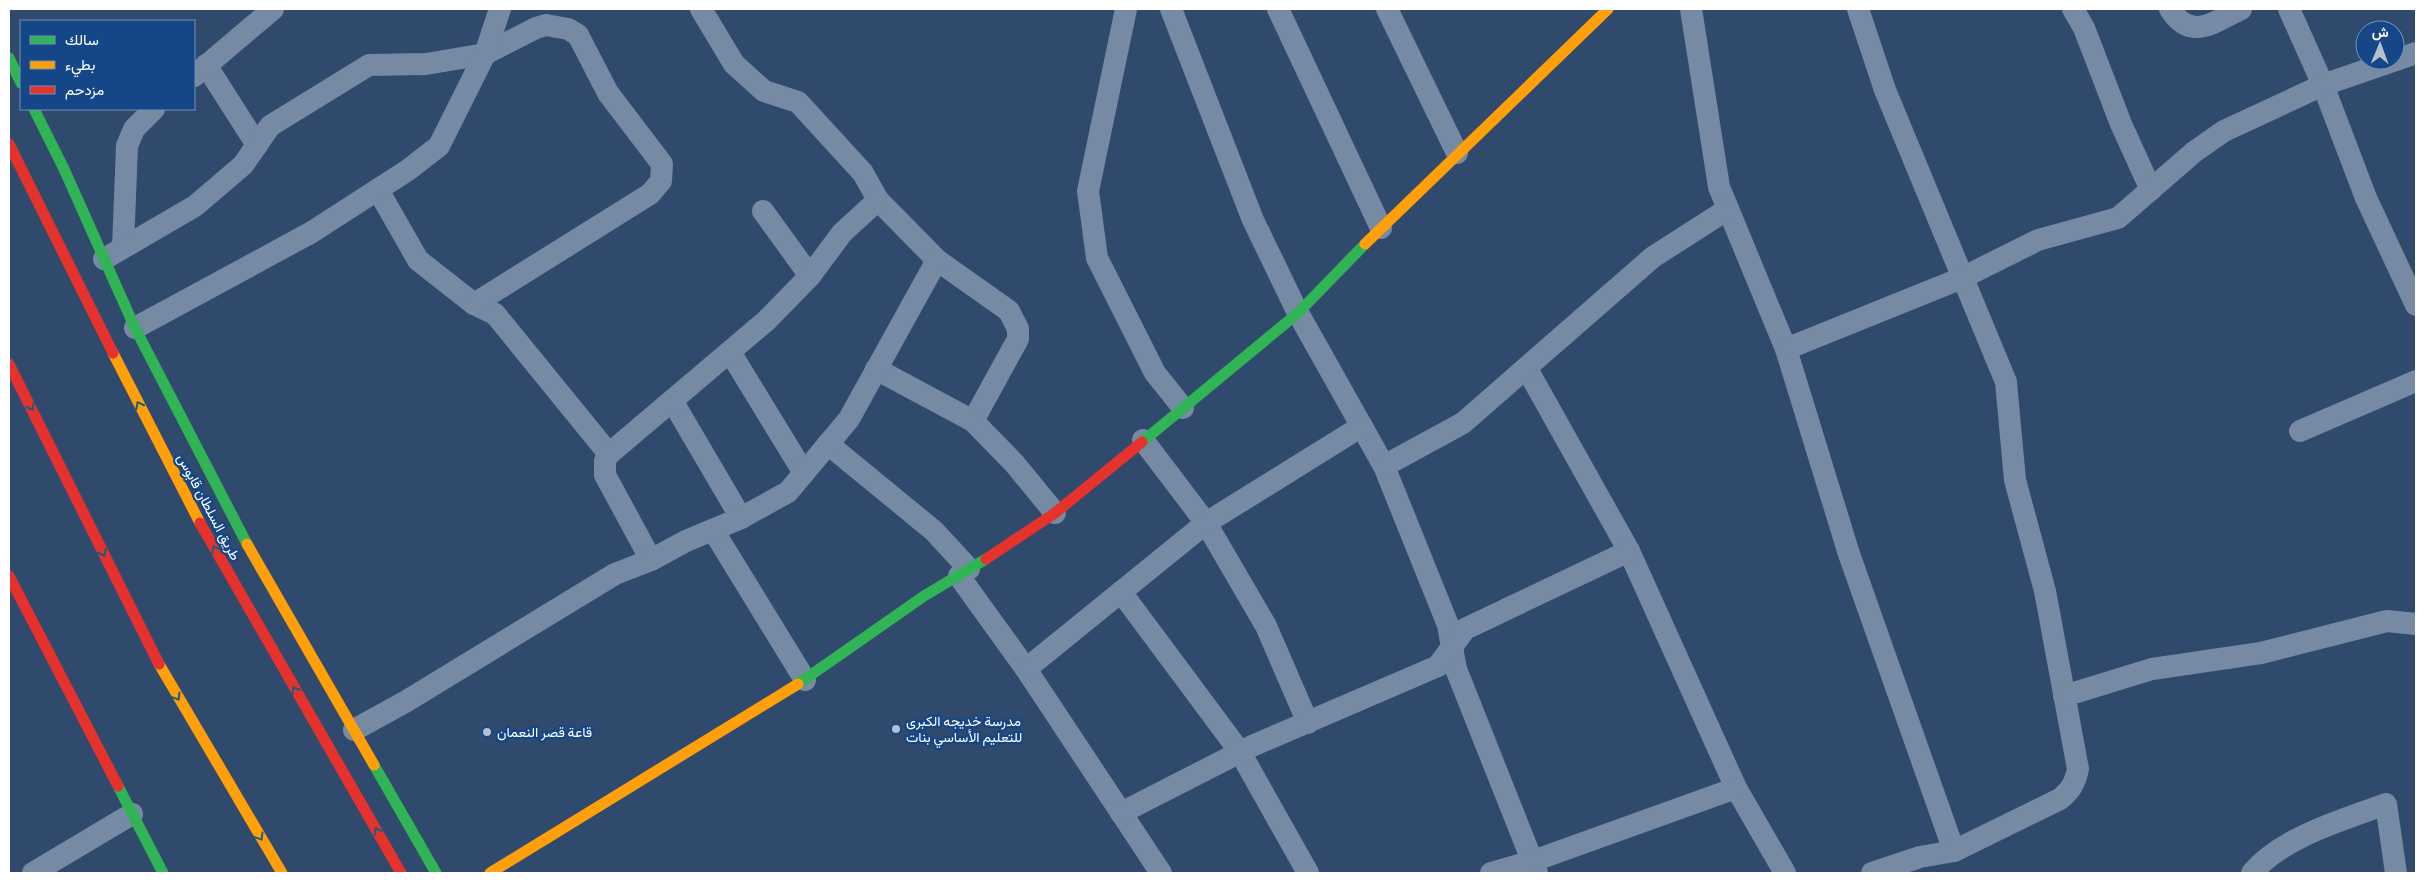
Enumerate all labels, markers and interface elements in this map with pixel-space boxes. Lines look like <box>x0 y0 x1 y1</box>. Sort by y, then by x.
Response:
legend <box>20 20 195 110</box>
north arrow <box>2355 20 2405 70</box>
text: ش <box>2372 23 2389 41</box>
text: سالك <box>65 30 99 48</box>
text: بطيء <box>65 55 95 78</box>
text: مزدحم <box>65 80 104 100</box>
one-way arrow <box>24 402 34 411</box>
one-way arrow <box>135 402 145 411</box>
street label: طريق السلطان قابوس <box>173 451 245 563</box>
one-way arrow <box>211 546 221 555</box>
one-way arrow <box>97 548 107 557</box>
one-way arrow <box>292 687 302 696</box>
one-way arrow <box>171 692 181 701</box>
place label: مدرسة خديجه الكبرى للتعليم الأساسي بنات <box>906 712 1022 749</box>
place label: قاعة قصر النعمان <box>497 723 592 741</box>
marker: مدرسة خديجه الكبرى للتعليم الأساسي بنات <box>890 723 902 735</box>
marker: قاعة قصر النعمان <box>481 726 493 738</box>
one-way arrow <box>373 827 383 836</box>
one-way arrow <box>254 832 264 841</box>

